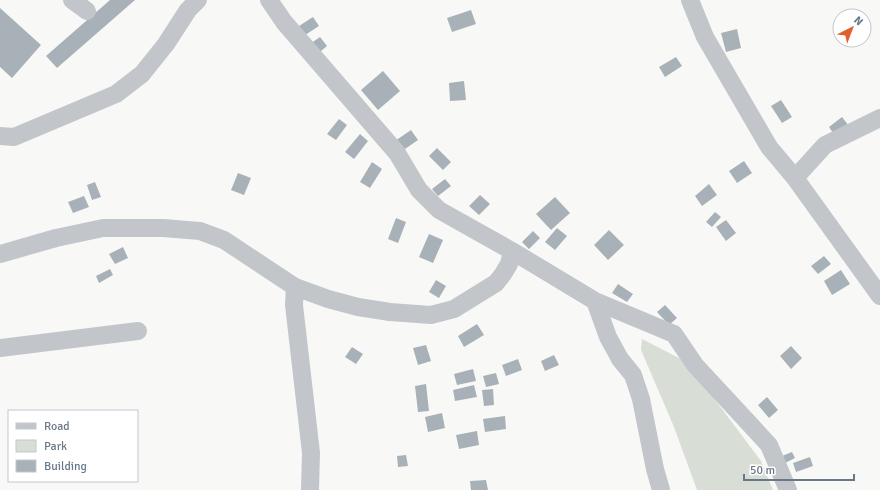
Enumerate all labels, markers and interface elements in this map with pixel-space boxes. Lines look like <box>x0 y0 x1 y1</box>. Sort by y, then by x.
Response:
north arrow <box>832 8 872 48</box>
text: N <box>851 14 866 28</box>
legend <box>8 410 138 482</box>
text: Road <box>44 419 70 434</box>
text: Park <box>44 439 67 454</box>
scale bar <box>744 456 854 482</box>
text: Building <box>44 459 87 474</box>
text: 50 m <box>750 463 775 478</box>

